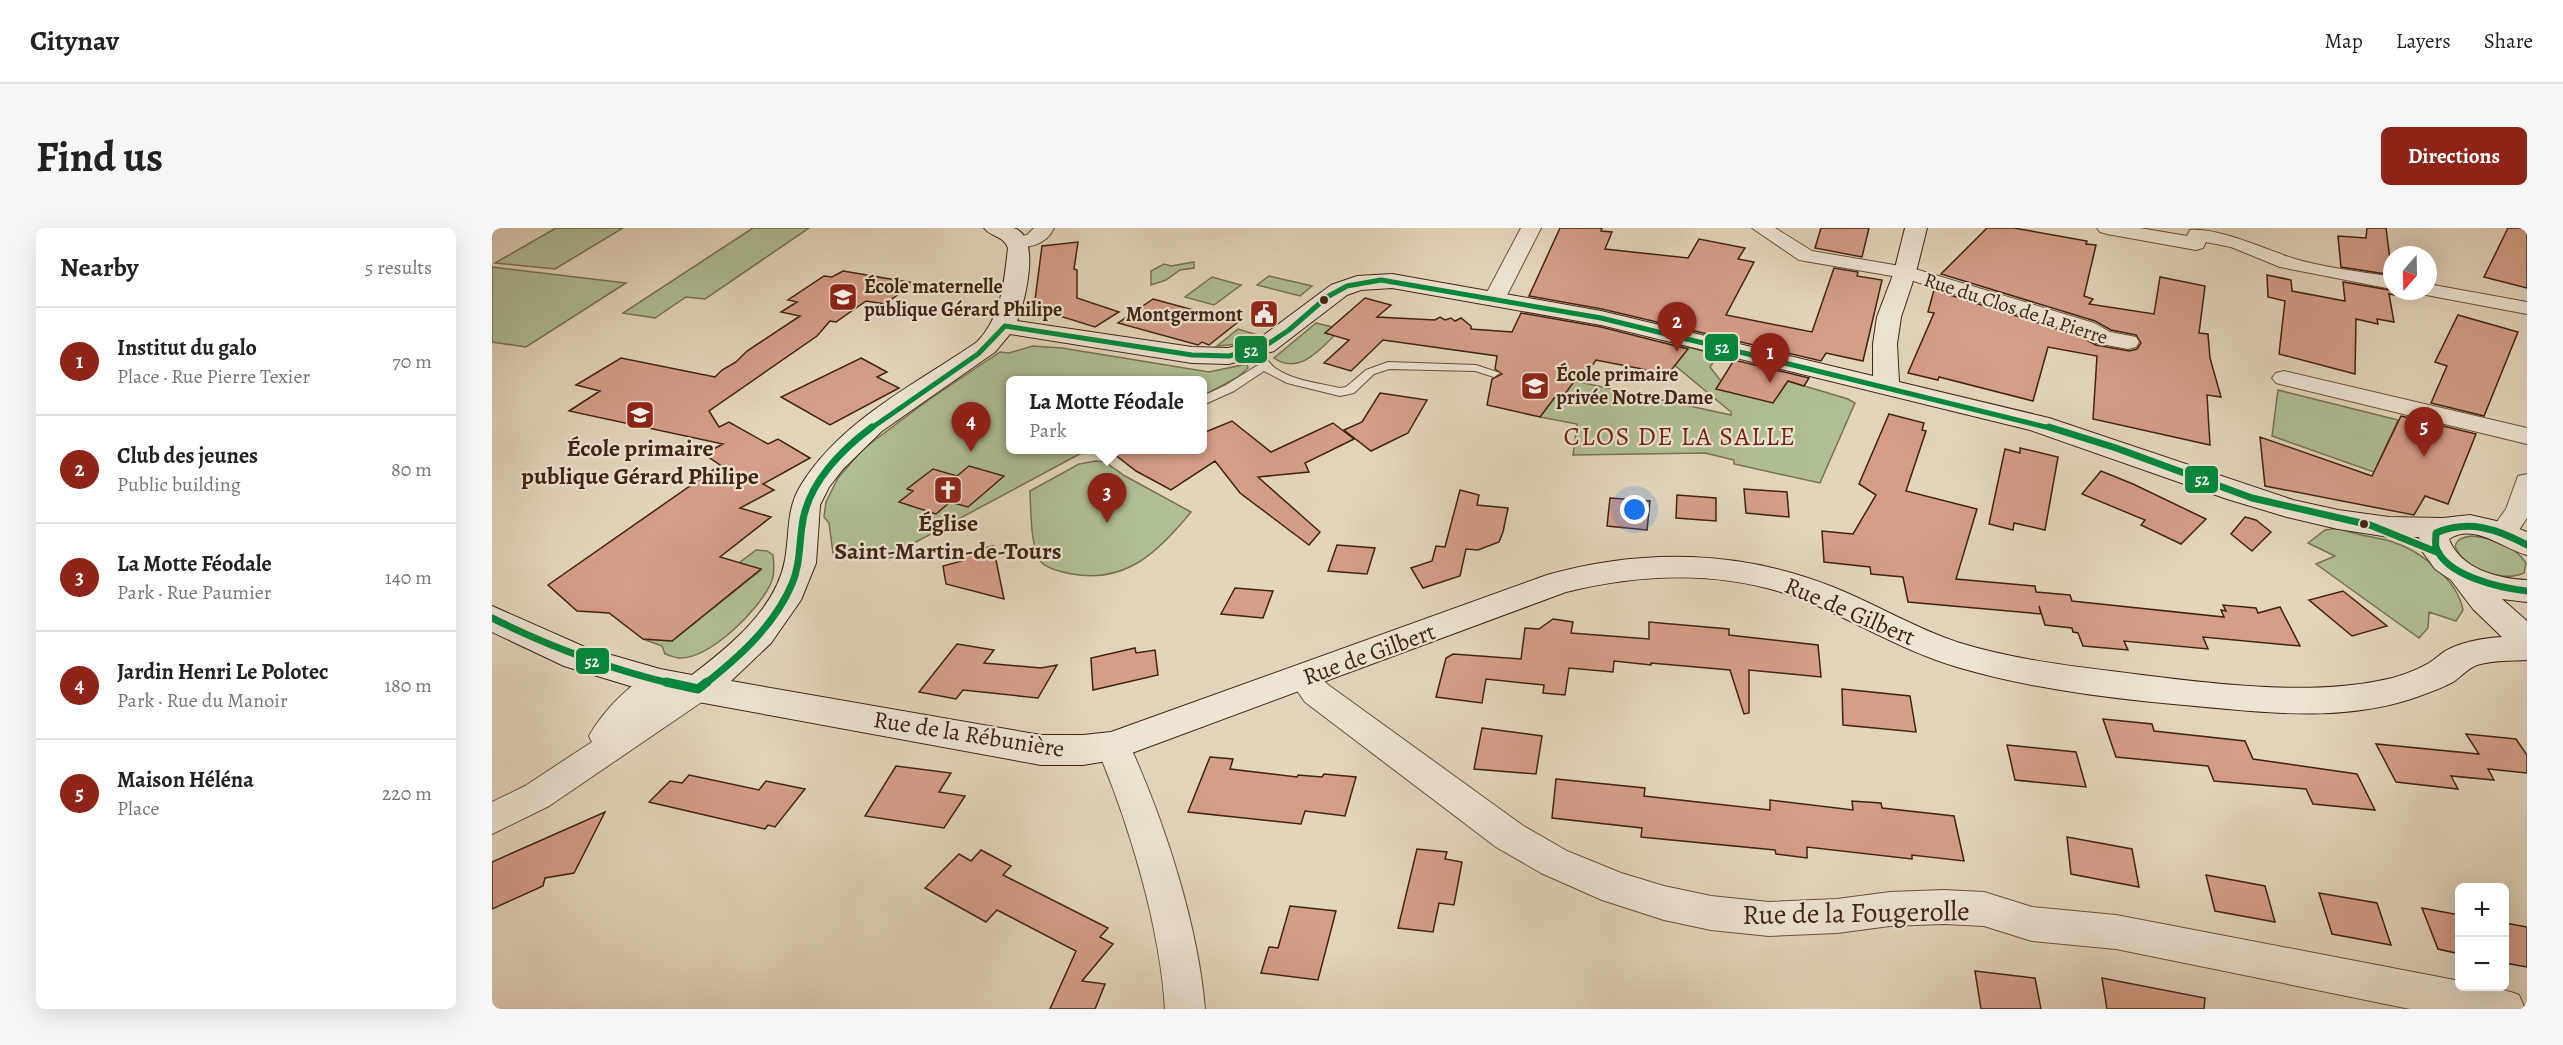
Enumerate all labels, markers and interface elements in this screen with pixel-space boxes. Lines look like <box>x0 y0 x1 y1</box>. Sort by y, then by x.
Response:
text: Citynav <box>30 22 119 60</box>
text: Map <box>2324 27 2363 55</box>
text: Layers <box>2396 27 2451 55</box>
text: Share <box>2484 27 2533 55</box>
button: Directions <box>2381 127 2527 185</box>
text: Find us <box>36 128 163 185</box>
north arrow <box>2383 246 2437 300</box>
text: Nearby <box>60 250 139 285</box>
text: 5 results <box>365 254 432 281</box>
street label: Rue du Clos de la Pierre <box>1921 266 2111 351</box>
place label: École maternelle publique Gérard Philipe <box>864 273 1062 323</box>
school or university icon: École maternelle publique Gérard Philipe <box>827 281 859 313</box>
unlabelled marker <box>1318 294 1330 306</box>
public building icon: Montgermont <box>1248 298 1280 330</box>
place label: Montgermont <box>1126 301 1243 328</box>
pin: 2 <box>1658 302 1696 352</box>
text: Institut du galo <box>117 333 257 363</box>
line badge: 52 <box>1704 333 1739 362</box>
pin: 1 <box>1750 334 1790 383</box>
line badge: 52 <box>1234 335 1268 364</box>
text: 52 <box>1715 337 1730 359</box>
text: 52 <box>1244 340 1259 362</box>
text: 1 <box>76 348 83 375</box>
text: 70 m <box>392 348 432 375</box>
place label: École primaire privée Notre Dame <box>1556 361 1713 411</box>
text: Place · Rue Pierre Texier <box>117 363 310 390</box>
school or university icon: École primaire privée Notre Dame <box>1519 370 1551 402</box>
popup <box>1006 376 1207 454</box>
text: La Motte Féodale <box>1029 387 1184 417</box>
school or university icon: École primaire publique Gérard Philipe <box>624 399 656 431</box>
pin: 4 <box>952 402 990 452</box>
pin: 5 <box>2404 408 2444 457</box>
text: Park <box>1029 417 1067 444</box>
district label: CLOS DE LA SALLE <box>1564 419 1797 454</box>
place label: École primaire publique Gérard Philipe <box>521 432 759 492</box>
text: Club des jeunes <box>117 441 258 471</box>
text: 2 <box>75 456 84 483</box>
text: 80 m <box>391 456 432 483</box>
line badge: 52 <box>2184 465 2219 494</box>
text: 52 <box>2195 469 2210 491</box>
text: Public building <box>117 471 241 498</box>
church icon: Église Saint-Martin-de-Tours <box>932 474 964 506</box>
pin: 3 <box>1088 474 1126 523</box>
your location <box>1620 495 1649 524</box>
place label: Église Saint-Martin-de-Tours <box>834 507 1062 567</box>
unlabelled marker <box>2358 518 2370 530</box>
text: La Motte Féodale <box>117 549 272 579</box>
text: 3 <box>75 564 84 591</box>
text: 140 m <box>385 564 432 591</box>
street label: Rue de Gilbert <box>1780 569 1920 653</box>
text: Park · Rue Paumier <box>117 579 271 606</box>
street label: Rue de Gilbert <box>1298 615 1440 693</box>
line badge: 52 <box>575 647 610 675</box>
text: 52 <box>585 651 600 673</box>
text: Jardin Henri Le Polotec <box>117 657 329 687</box>
text: 4 <box>75 672 84 699</box>
text: 180 m <box>384 672 432 699</box>
text: Park · Rue du Manoir <box>117 687 288 714</box>
street label: Rue de la Rébunière <box>871 703 1067 765</box>
text: Maison Héléna <box>117 765 254 795</box>
text: 5 <box>75 780 84 807</box>
text: 220 m <box>382 780 432 807</box>
text: Place <box>117 795 159 822</box>
map controls <box>2455 883 2509 991</box>
button: + <box>2455 883 2509 937</box>
street label: Rue de la Fougerolle <box>1742 892 1970 934</box>
button: − <box>2455 937 2509 991</box>

